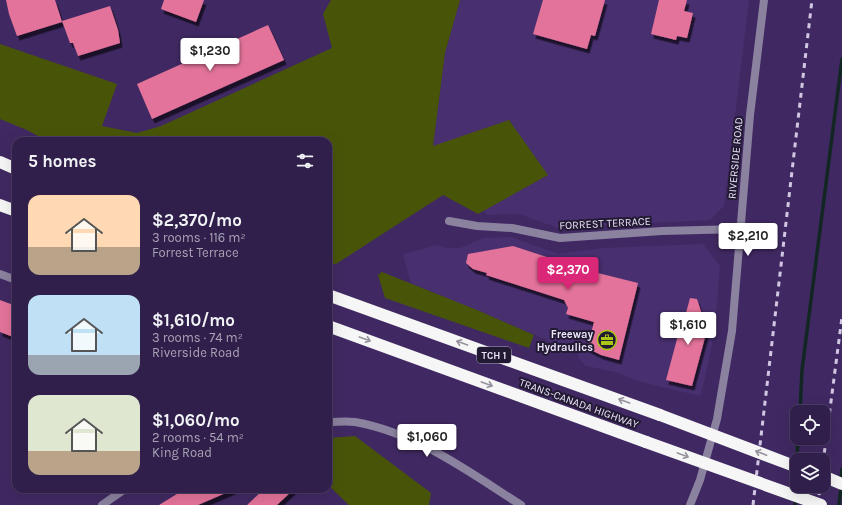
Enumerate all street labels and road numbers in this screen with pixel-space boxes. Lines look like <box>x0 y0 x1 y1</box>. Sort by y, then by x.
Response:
street label: RIVERSIDE ROAD <box>725 117 746 200</box>
street label: FORREST TERRACE <box>559 215 651 232</box>
road number: TCH 1 <box>477 347 511 363</box>
street label: TRANS-CANADA HIGHWAY <box>517 376 640 431</box>

